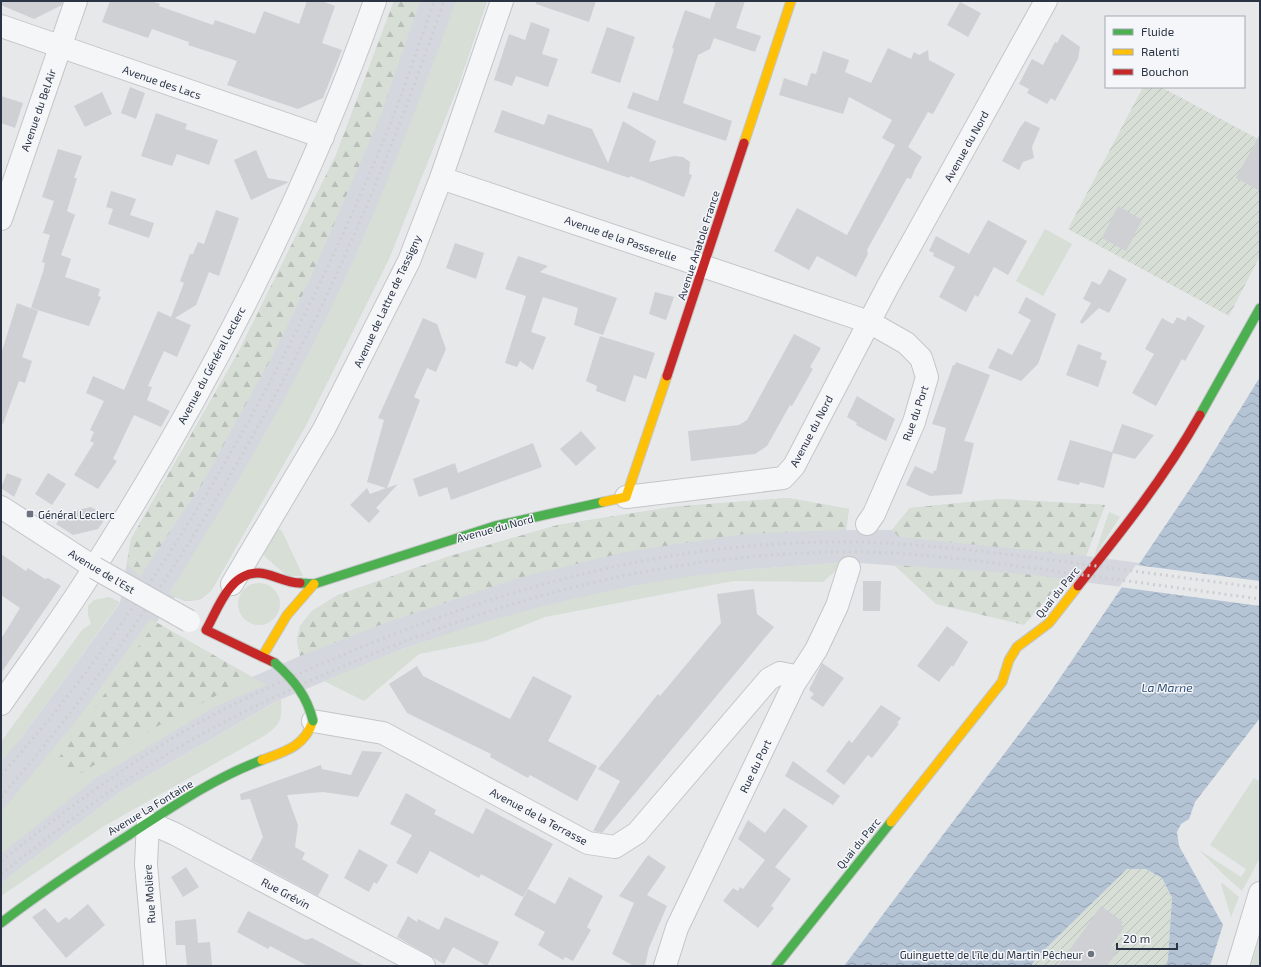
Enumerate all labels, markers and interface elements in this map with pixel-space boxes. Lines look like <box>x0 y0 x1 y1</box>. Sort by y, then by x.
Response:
legend <box>1105 16 1245 88</box>
text: Fluide <box>1141 24 1174 38</box>
text: Ralenti <box>1141 44 1180 58</box>
street label: Avenue des Lacs <box>121 62 203 102</box>
text: Bouchon <box>1141 64 1189 78</box>
street label: Avenue du Bel Air <box>18 67 58 153</box>
street label: Avenue du Nord <box>941 108 991 184</box>
street label: Avenue Anatole France <box>674 189 722 301</box>
street label: Avenue de la Passerelle <box>563 213 679 263</box>
street label: Avenue de Lattre de Tassigny <box>351 233 424 369</box>
street label: Avenue du Général Leclerc <box>174 304 248 426</box>
street label: Rue du Port <box>899 384 931 442</box>
street label: Avenue du Nord <box>787 393 835 469</box>
place label: Général Leclerc <box>38 508 115 521</box>
marker: Général Leclerc <box>25 509 35 519</box>
street label: Avenue du Nord <box>455 512 535 544</box>
street label: Avenue de l'Est <box>66 546 138 596</box>
street label: Quai du Parc <box>1032 564 1082 621</box>
water label: La Marne <box>1141 680 1193 694</box>
street label: Rue du Port <box>737 737 773 795</box>
street label: Avenue La Fontaine <box>105 776 195 838</box>
street label: Avenue de la Terrasse <box>488 785 590 847</box>
street label: Quai du Parc <box>833 815 883 872</box>
street label: Rue Molière <box>140 864 158 924</box>
street label: Rue Grévin <box>259 875 313 911</box>
scale bar <box>1117 925 1177 951</box>
text: 20 m <box>1123 931 1150 945</box>
place label: Guinguette de l'île du Martin Pêcheur <box>900 948 1084 961</box>
marker: Guinguette de l'île du Martin Pêcheur <box>1086 949 1096 959</box>

